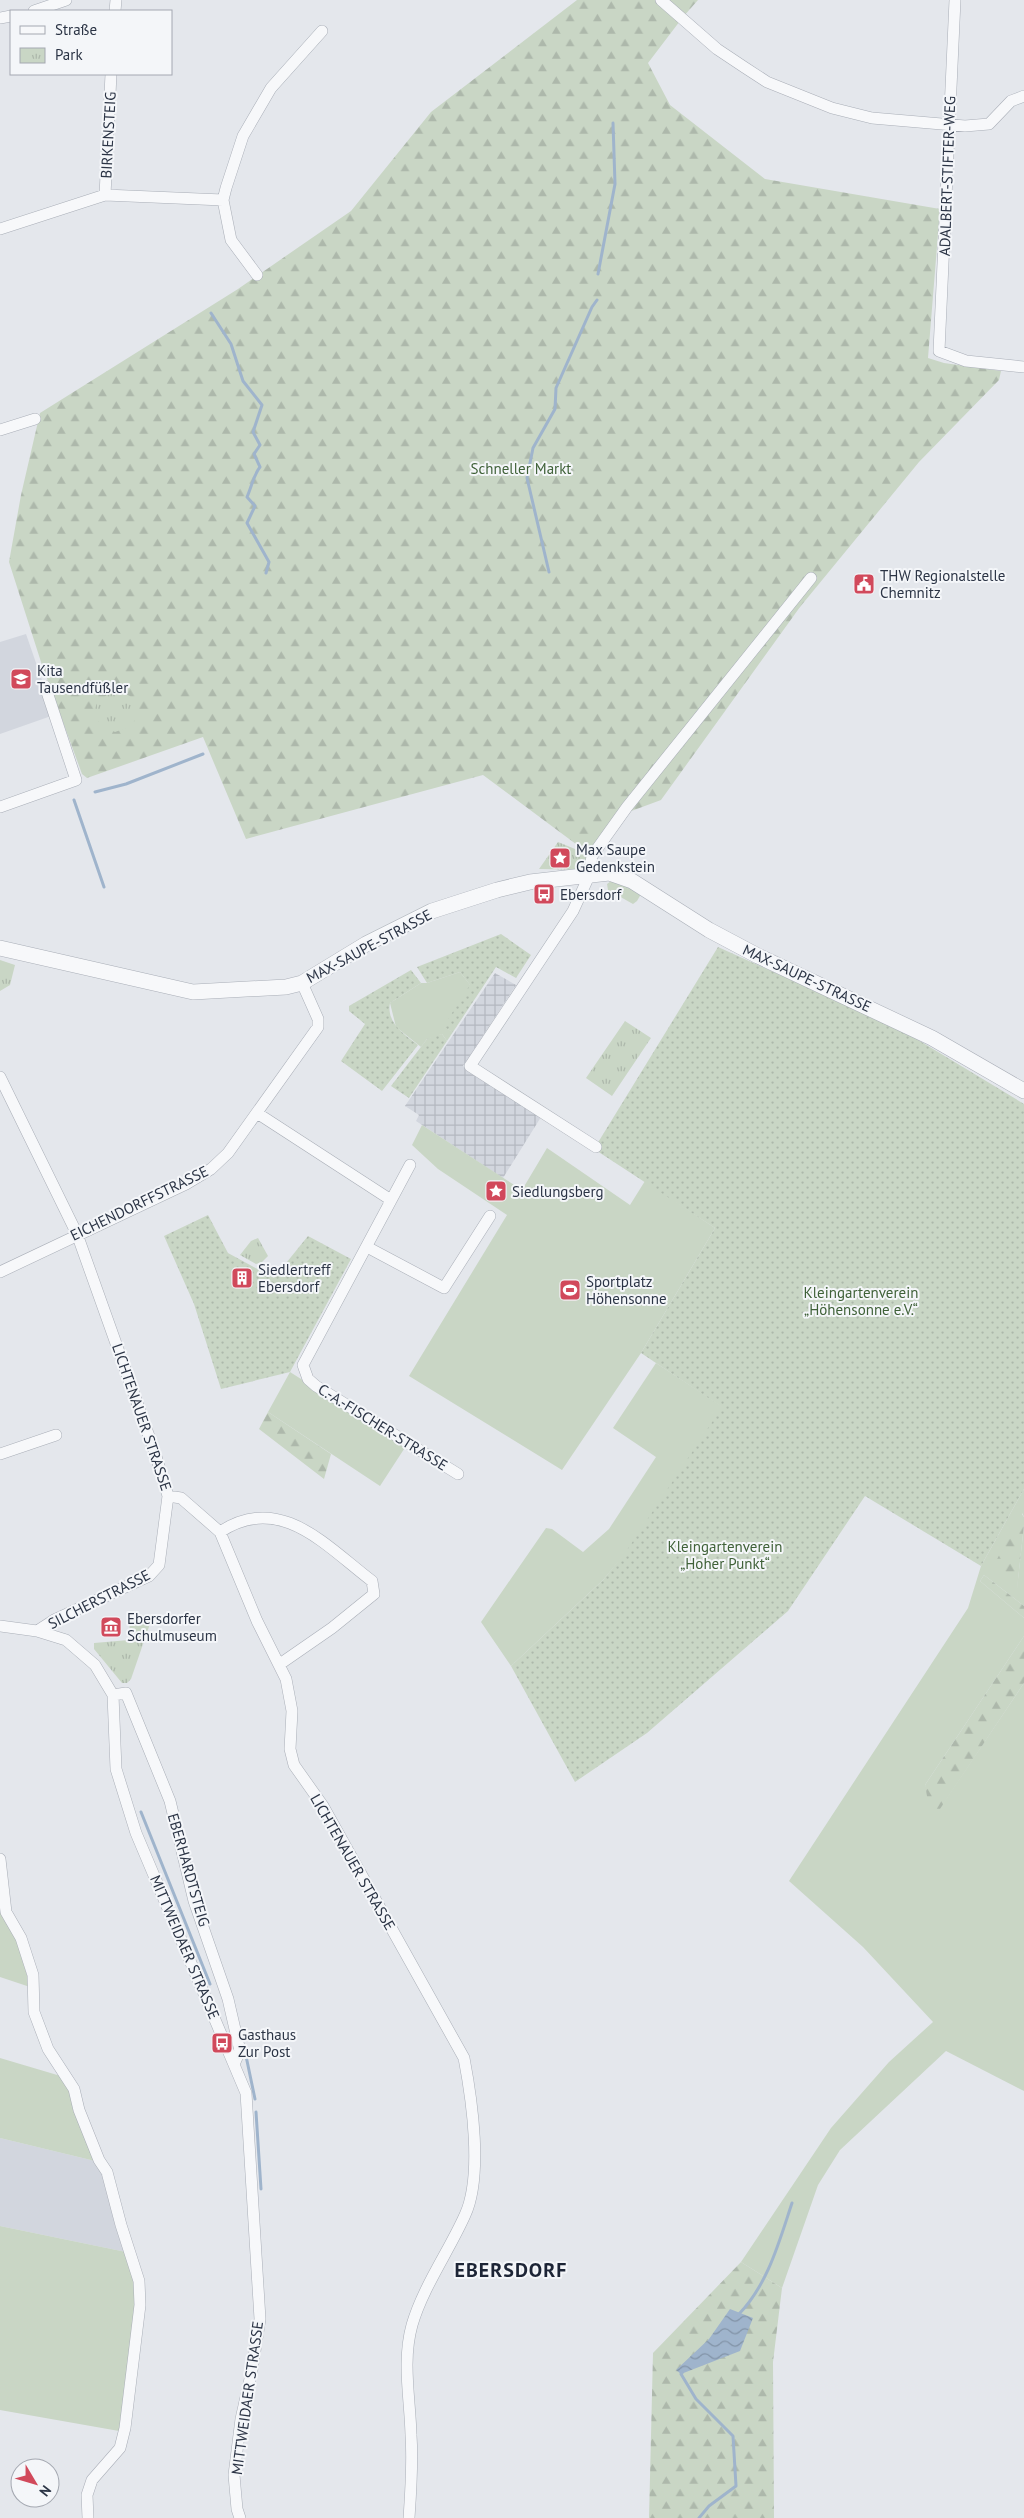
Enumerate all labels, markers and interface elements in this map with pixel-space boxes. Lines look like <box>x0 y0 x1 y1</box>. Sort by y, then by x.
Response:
legend <box>10 10 172 75</box>
text: Straße <box>55 20 97 39</box>
text: Park <box>55 45 83 64</box>
street label: BIRKENSTEIG <box>96 91 120 179</box>
street label: ADALBERT-STIFTER-WEG <box>935 96 959 256</box>
park label: Schneller Markt <box>471 459 571 478</box>
place label: THW Regionalstelle Chemnitz <box>880 566 1006 602</box>
public building icon: THW Regionalstelle Chemnitz <box>852 572 876 596</box>
place label: Kita Tausendfüßler <box>37 661 128 697</box>
school or university icon: Kita Tausendfüßler <box>9 667 33 691</box>
place label: Max Saupe Gedenkstein <box>576 840 655 876</box>
place icon: Max Saupe Gedenkstein <box>548 846 572 870</box>
bus stop icon: Ebersdorf <box>532 882 556 906</box>
place label: Ebersdorf <box>560 885 622 904</box>
street label: MAX-SAUPE-STRASSE <box>303 905 435 987</box>
street label: MAX-SAUPE-STRASSE <box>740 940 874 1016</box>
street label: EICHENDORFFSTRASSE <box>67 1161 211 1245</box>
place icon: Siedlungsberg <box>484 1179 508 1203</box>
place label: Siedlungsberg <box>512 1182 604 1201</box>
place label: Siedlertreff Ebersdorf <box>258 1260 332 1296</box>
building icon: Siedlertreff Ebersdorf <box>230 1266 254 1290</box>
place label: Sportplatz Höhensonne <box>586 1272 667 1308</box>
sports icon: Sportplatz Höhensonne <box>558 1278 582 1302</box>
park label: Kleingartenverein „Höhensonne e.V.“ <box>804 1283 918 1319</box>
street label: LICHTENAUER STRASSE <box>108 1341 176 1493</box>
street label: C.-A.-FISCHER-STRASSE <box>315 1379 451 1475</box>
park label: Kleingartenverein „Hoher Punkt“ <box>668 1537 782 1573</box>
street label: SILCHERSTRASSE <box>45 1565 153 1633</box>
place label: Ebersdorfer Schulmuseum <box>127 1609 217 1645</box>
museum icon: Ebersdorfer Schulmuseum <box>99 1615 123 1639</box>
street label: LICHTENAUER STRASSE <box>306 1790 400 1934</box>
street label: EBERHARDTSTEIG <box>164 1811 214 1929</box>
street label: MITTWEIDAER STRASSE <box>146 1872 224 2022</box>
place label: Gasthaus Zur Post <box>238 2025 296 2061</box>
bus stop icon: Gasthaus Zur Post <box>210 2031 234 2055</box>
district label: EBERSDORF <box>455 2257 567 2283</box>
street label: MITTWEIDAER STRASSE <box>227 2320 267 2476</box>
north arrow <box>10 2458 60 2508</box>
text: N <box>35 2482 55 2500</box>

